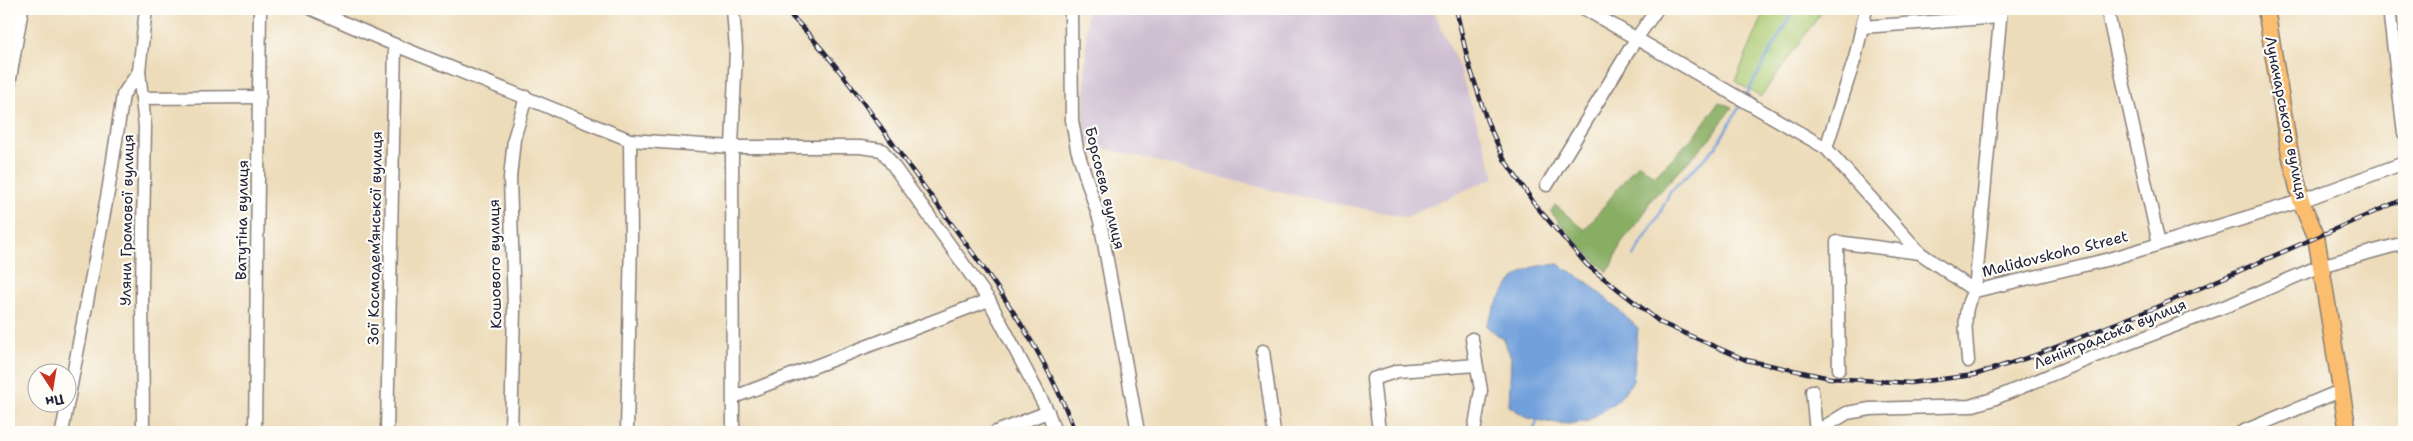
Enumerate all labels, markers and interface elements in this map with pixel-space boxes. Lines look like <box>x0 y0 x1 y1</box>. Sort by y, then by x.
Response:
street label: Луначарського вулиця <box>2260 35 2312 201</box>
street label: Борсоєва вулиця <box>1080 125 1130 251</box>
street label: Зої Космодем’янської вулиця <box>363 131 387 345</box>
street label: Уляни Громової вулиця <box>116 134 138 306</box>
street label: Ватутіна вулиця <box>231 160 253 280</box>
street label: Кошового вулиця <box>484 199 506 329</box>
street label: Malidovskoho Street <box>1980 226 2130 282</box>
street label: Ленінградська вулиця <box>2031 294 2189 374</box>
north arrow <box>28 364 78 414</box>
text: Пн <box>44 390 66 411</box>

